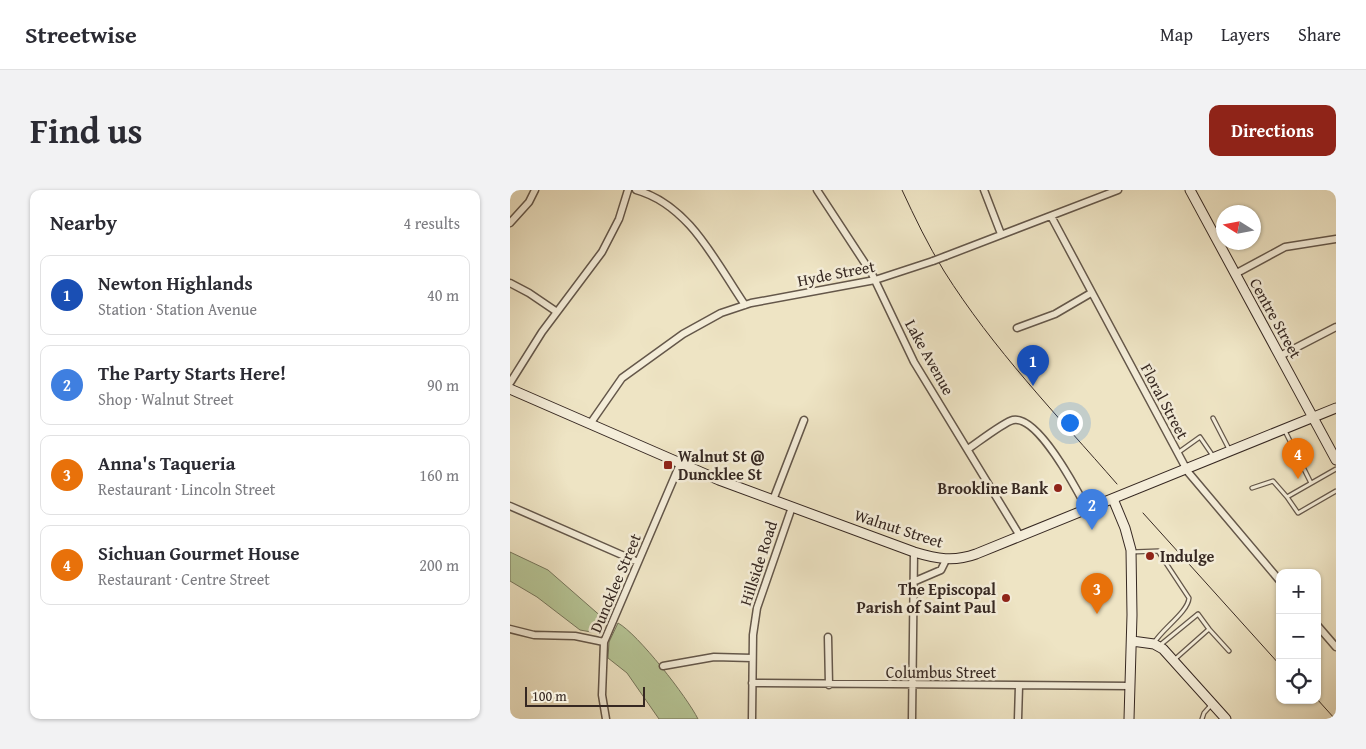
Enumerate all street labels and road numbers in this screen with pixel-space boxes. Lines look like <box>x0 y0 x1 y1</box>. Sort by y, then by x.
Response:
street label: Hyde Street <box>795 254 877 292</box>
street label: Centre Street <box>1244 273 1308 363</box>
street label: Lake Avenue <box>899 315 961 399</box>
street label: Floral Street <box>1135 359 1195 444</box>
street label: Walnut Street <box>851 502 947 554</box>
street label: Hillside Road <box>733 517 783 609</box>
street label: Duncklee Street <box>583 529 647 636</box>
street label: Columbus Street <box>886 660 997 684</box>

